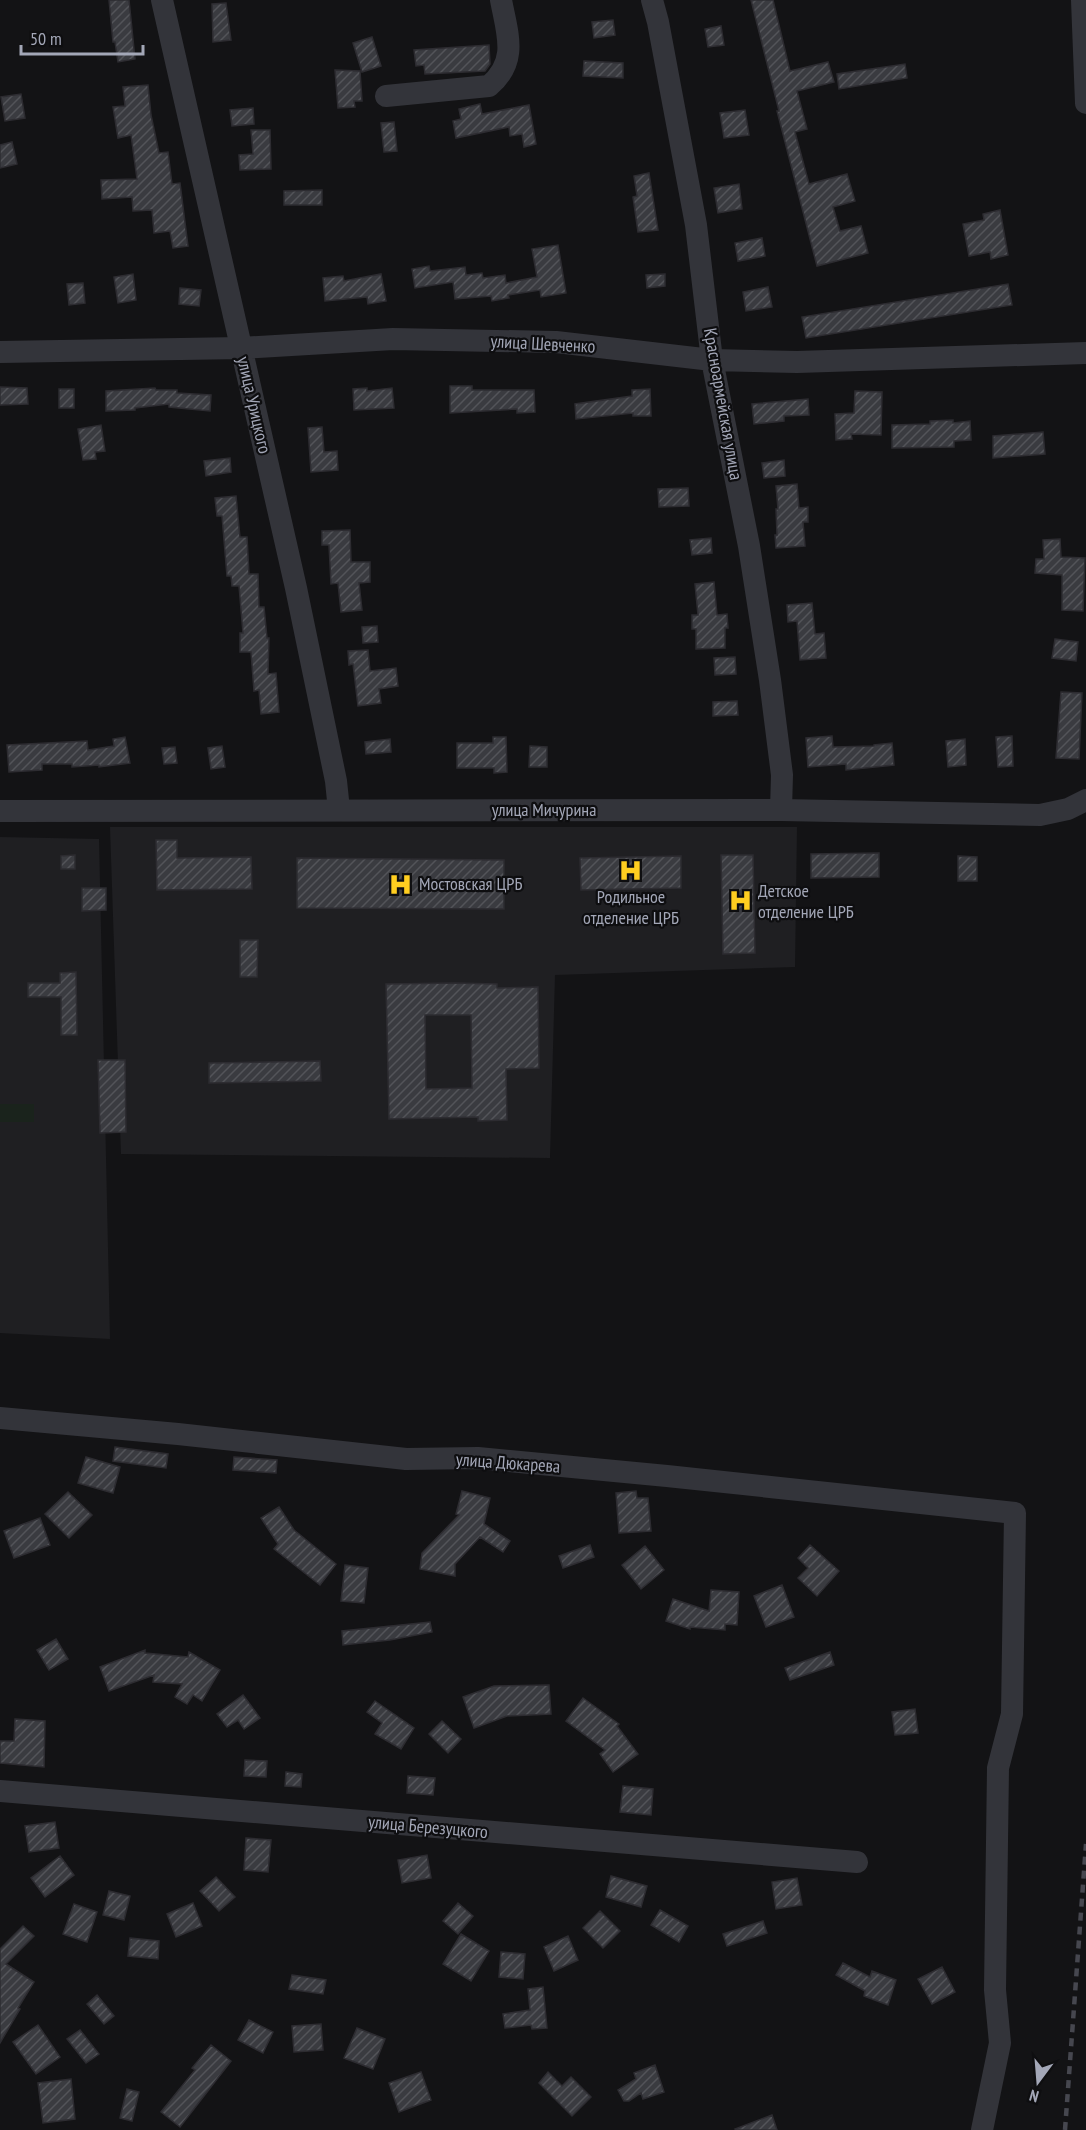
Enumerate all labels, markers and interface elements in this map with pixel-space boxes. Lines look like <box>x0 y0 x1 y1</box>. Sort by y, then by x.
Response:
scale bar <box>21 18 142 56</box>
text: 50 m <box>30 27 62 50</box>
street label: Красноармейская улица <box>699 326 748 482</box>
street label: улица Шевченко <box>490 329 596 358</box>
street label: улица Урицкого <box>232 354 277 456</box>
street label: улица Мичурина <box>492 798 596 821</box>
hospital icon: Родильное отделение ЦРБ <box>618 858 644 884</box>
hospital icon: Мостовская ЦРБ <box>388 871 414 897</box>
place label: Мостовская ЦРБ <box>419 872 522 895</box>
place label: Детское отделение ЦРБ <box>758 879 854 923</box>
place label: Родильное отделение ЦРБ <box>583 885 679 929</box>
hospital icon: Детское отделение ЦРБ <box>727 888 753 914</box>
street label: улица Дюкарева <box>455 1447 561 1478</box>
street label: улица Березуцкого <box>367 1810 489 1843</box>
north arrow <box>1008 2052 1068 2112</box>
text: N <box>1027 2086 1041 2107</box>

